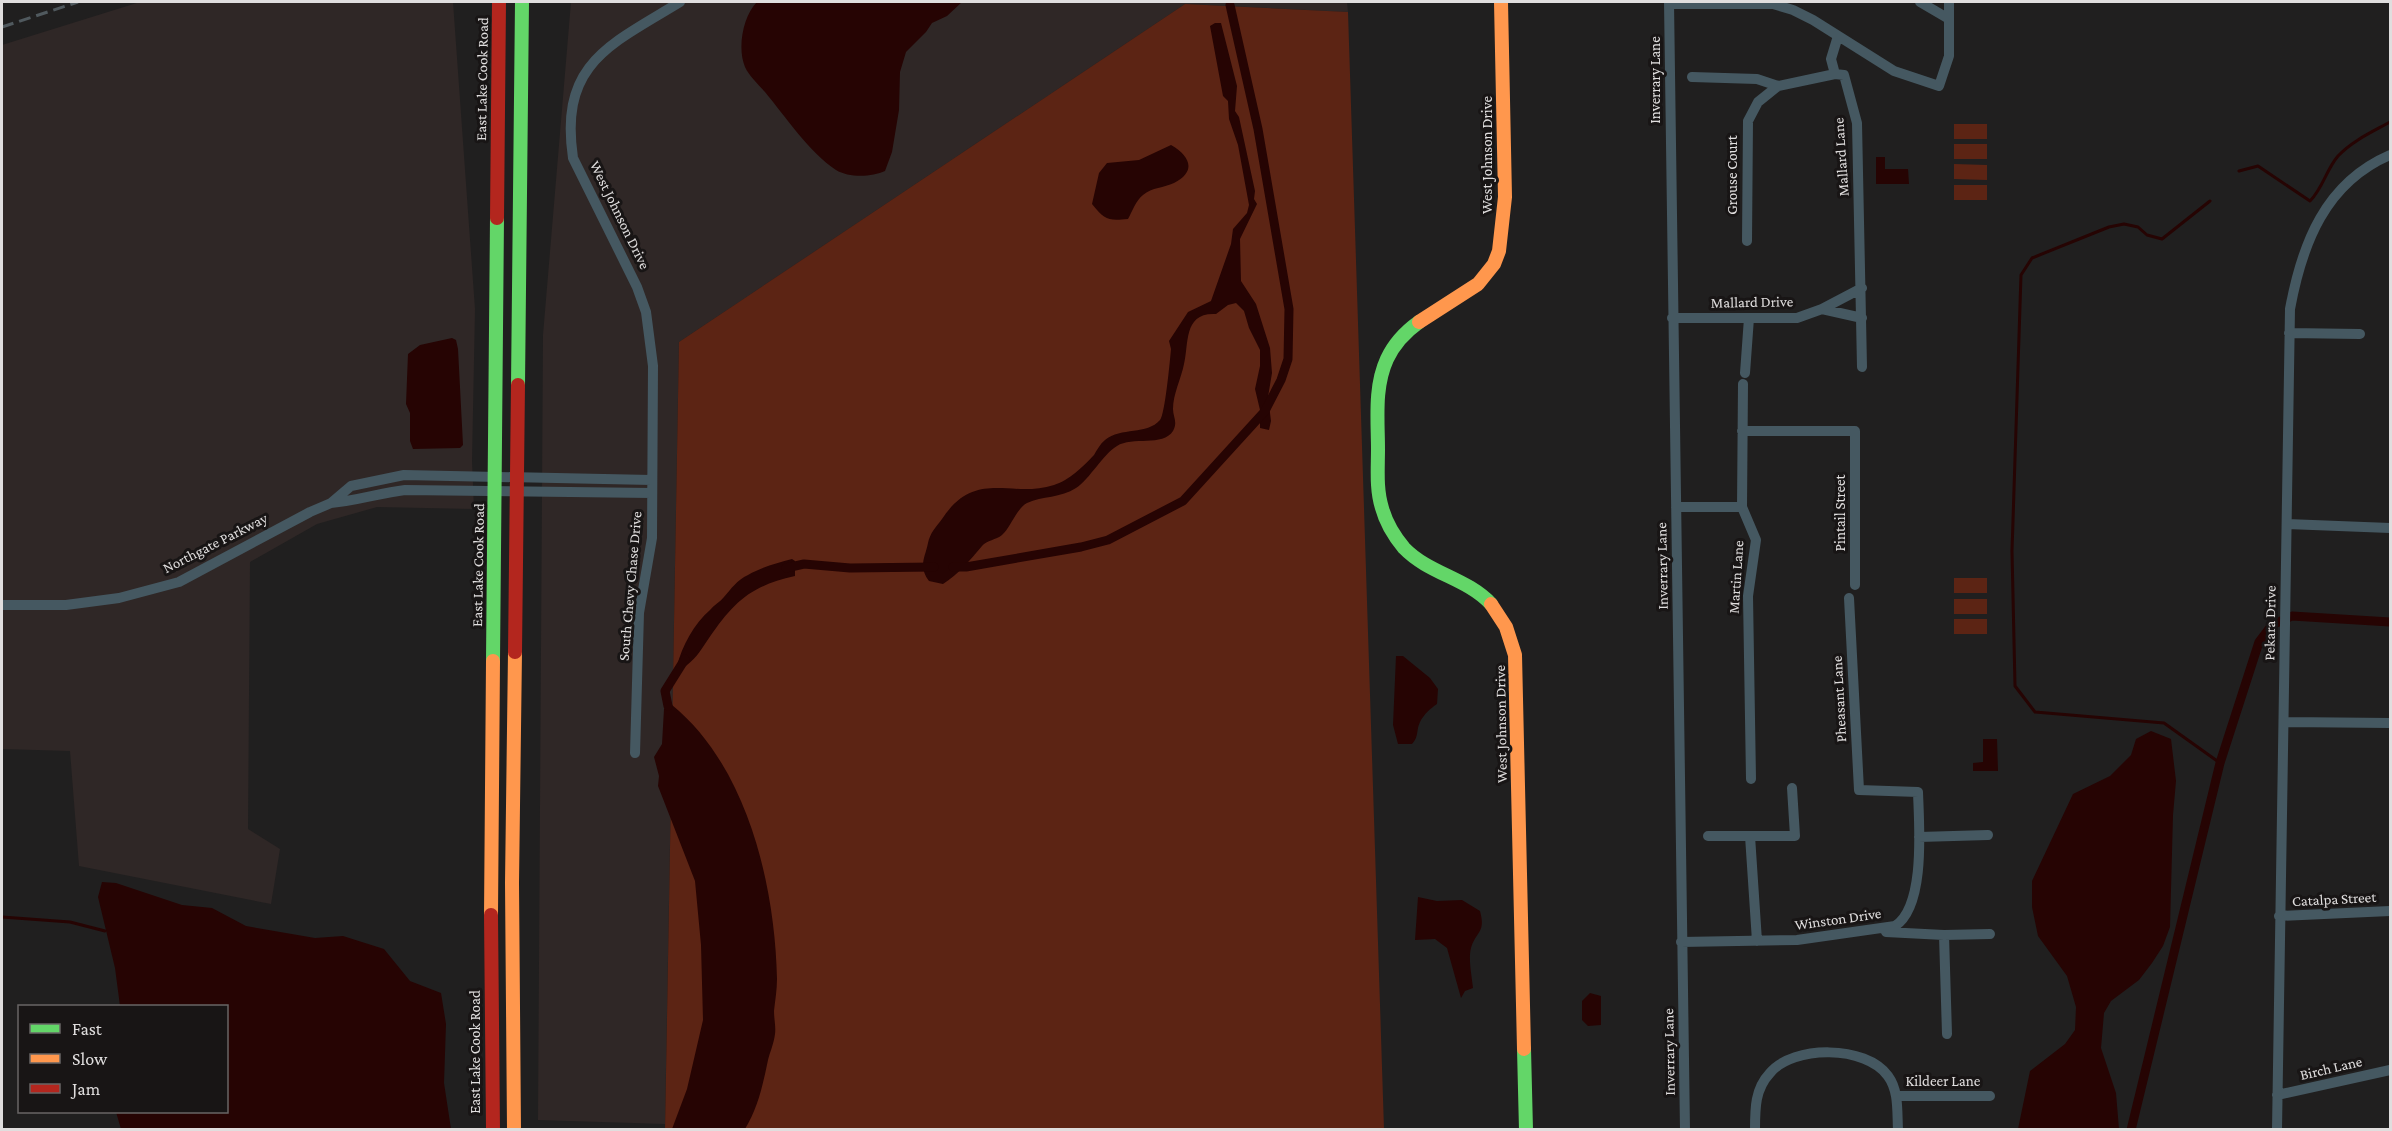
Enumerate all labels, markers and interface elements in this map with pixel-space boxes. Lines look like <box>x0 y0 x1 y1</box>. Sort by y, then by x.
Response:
street label: East Lake Cook Road <box>473 17 491 141</box>
street label: Inverrary Lane <box>1647 36 1664 124</box>
street label: West Johnson Drive <box>1479 95 1496 214</box>
street label: Mallard Lane <box>1830 117 1852 197</box>
street label: Grouse Court <box>1724 134 1740 215</box>
street label: West Johnson Drive <box>586 158 653 272</box>
street label: Mallard Drive <box>1711 293 1794 311</box>
street label: Pintail Street <box>1832 473 1848 552</box>
street label: East Lake Cook Road <box>469 503 487 627</box>
street label: Northgate Parkway <box>160 510 270 577</box>
street label: South Chevy Chase Drive <box>615 510 646 662</box>
street label: Inverrary Lane <box>1653 522 1672 610</box>
street label: Martin Lane <box>1725 539 1747 614</box>
street label: Pekara Drive <box>2261 585 2279 661</box>
street label: Pheasant Lane <box>1829 655 1849 743</box>
street label: West Johnson Drive <box>1492 664 1511 783</box>
street label: Catalpa Street <box>2292 889 2378 910</box>
street label: Winston Drive <box>1794 905 1883 933</box>
street label: East Lake Cook Road <box>467 990 483 1114</box>
legend <box>18 1005 228 1113</box>
street label: Inverrary Lane <box>1660 1008 1679 1096</box>
text: Fast <box>72 1019 103 1039</box>
text: Slow <box>72 1049 108 1069</box>
street label: Birch Lane <box>2298 1053 2364 1083</box>
street label: Kildeer Lane <box>1906 1073 1981 1089</box>
text: Jam <box>70 1079 101 1099</box>

